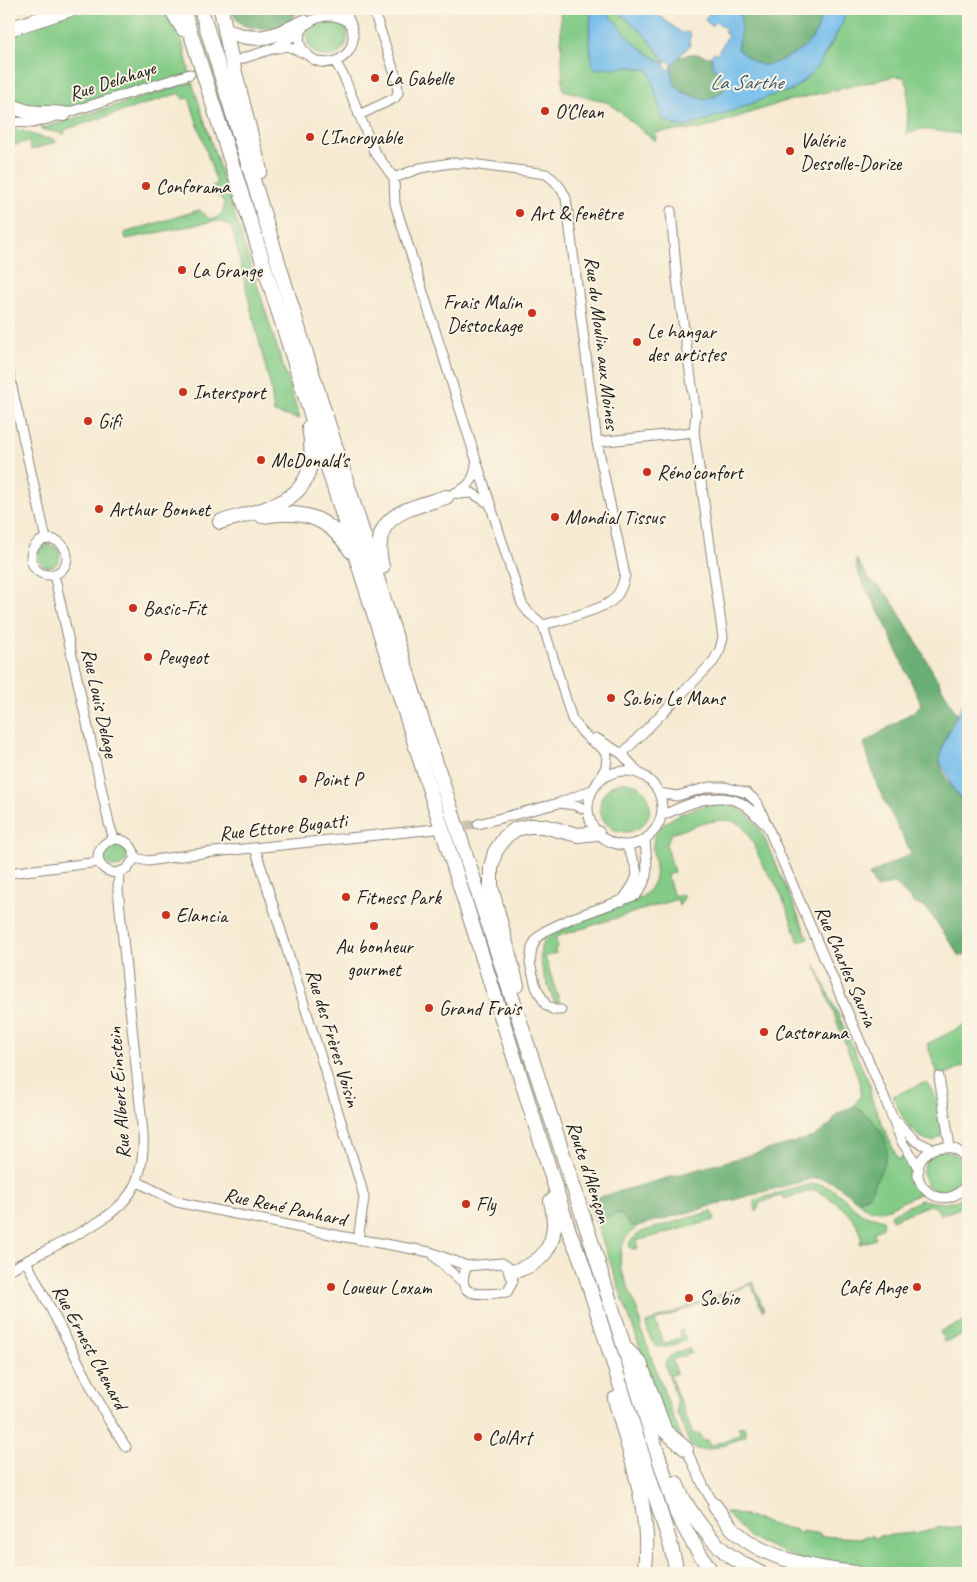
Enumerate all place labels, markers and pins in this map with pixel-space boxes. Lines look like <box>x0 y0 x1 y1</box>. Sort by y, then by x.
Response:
place label: La Gabelle <box>385 66 455 91</box>
marker: La Gabelle <box>369 72 381 84</box>
place label: O'Clean <box>555 99 605 124</box>
marker: O'Clean <box>539 105 551 117</box>
place label: L'Incroyable <box>320 125 404 150</box>
place label: Valérie Dessolle-Dorize <box>800 128 903 176</box>
marker: L'Incroyable <box>304 131 316 143</box>
marker: Valérie Dessolle-Dorize <box>784 145 796 157</box>
place label: Conforama <box>156 174 231 199</box>
marker: Conforama <box>140 180 152 192</box>
place label: Art & fenêtre <box>530 201 624 226</box>
marker: Art & fenêtre <box>514 207 526 219</box>
place label: La Grange <box>192 258 263 283</box>
marker: La Grange <box>176 264 188 276</box>
place label: Frais Malin Déstockage <box>443 290 523 338</box>
marker: Frais Malin Déstockage <box>526 307 538 319</box>
place label: Le hangar des artistes <box>647 319 728 367</box>
marker: Le hangar des artistes <box>631 336 643 348</box>
place label: Intersport <box>193 380 268 405</box>
marker: Intersport <box>177 386 189 398</box>
place label: Gifi <box>98 409 123 434</box>
marker: Gifi <box>82 415 94 427</box>
place label: McDonald's <box>271 448 351 473</box>
marker: McDonald's <box>255 454 267 466</box>
place label: Réno'confort <box>657 460 745 485</box>
marker: Réno'confort <box>641 466 653 478</box>
place label: Arthur Bonnet <box>109 497 212 522</box>
marker: Arthur Bonnet <box>93 503 105 515</box>
place label: Mondial Tissus <box>565 505 666 530</box>
marker: Mondial Tissus <box>549 511 561 523</box>
place label: Basic-Fit <box>143 596 208 621</box>
marker: Basic-Fit <box>127 602 139 614</box>
place label: Peugeot <box>158 645 210 670</box>
marker: Peugeot <box>142 651 154 663</box>
place label: So.bio Le Mans <box>621 686 727 711</box>
marker: So.bio Le Mans <box>605 692 617 704</box>
place label: Point P <box>313 767 365 792</box>
marker: Point P <box>297 773 309 785</box>
place label: Fitness Park <box>356 885 442 910</box>
marker: Fitness Park <box>340 891 352 903</box>
place label: Elancia <box>176 903 229 928</box>
marker: Elancia <box>160 909 172 921</box>
marker: Au bonheur gourmet <box>368 920 380 932</box>
place label: Au bonheur gourmet <box>335 934 414 982</box>
place label: Grand Frais <box>439 996 523 1021</box>
marker: Grand Frais <box>423 1002 435 1014</box>
place label: Castorama <box>774 1020 849 1045</box>
marker: Castorama <box>758 1026 770 1038</box>
place label: Fly <box>476 1192 497 1217</box>
marker: Fly <box>460 1198 472 1210</box>
place label: Loueur Loxam <box>341 1275 433 1300</box>
place label: Café Ange <box>839 1275 908 1300</box>
marker: Loueur Loxam <box>325 1281 337 1293</box>
marker: Café Ange <box>911 1281 923 1293</box>
place label: So.bio <box>699 1286 741 1311</box>
marker: So.bio <box>683 1292 695 1304</box>
place label: ColArt <box>488 1425 535 1450</box>
marker: ColArt <box>472 1431 484 1443</box>

